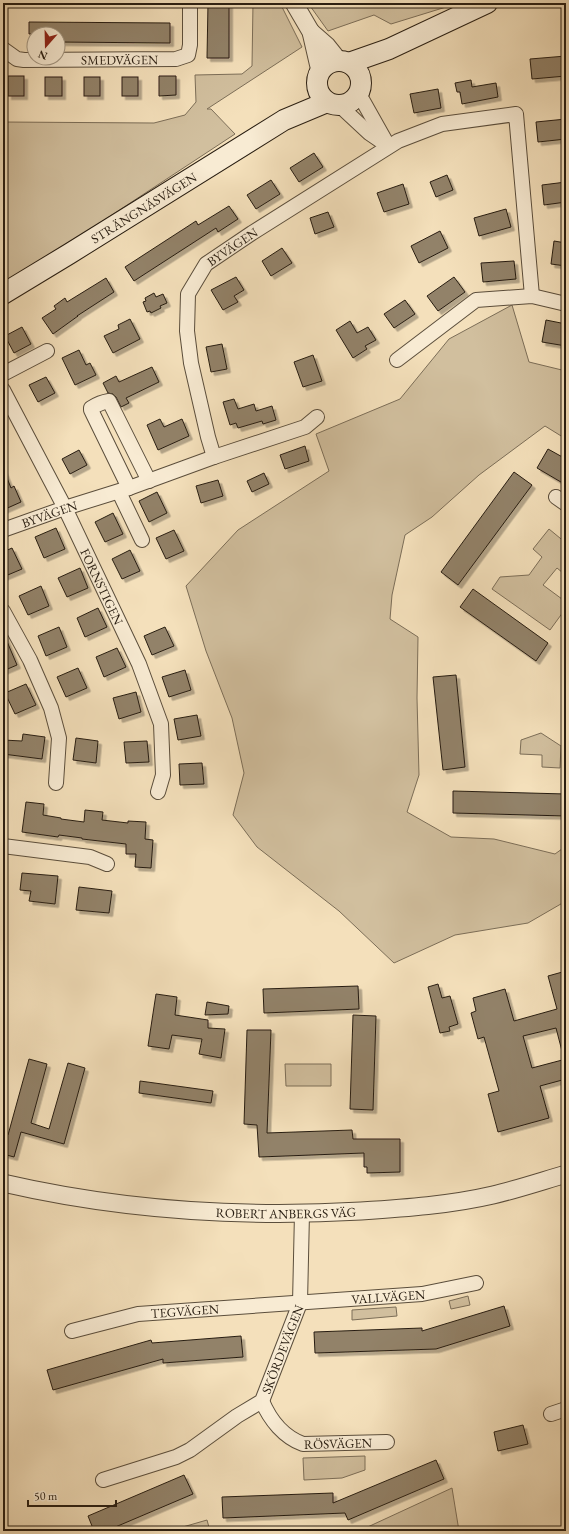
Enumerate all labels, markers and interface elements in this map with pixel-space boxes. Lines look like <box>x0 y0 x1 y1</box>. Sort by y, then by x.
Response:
north arrow <box>26 26 66 66</box>
text: N <box>36 47 49 63</box>
street label: SMEDVÄGEN <box>81 51 159 69</box>
street label: STRÄNGNÄSVÄGEN <box>88 168 200 247</box>
street label: BYVÄGEN <box>204 223 262 270</box>
street label: BYVÄGEN <box>19 497 80 532</box>
street label: FORNSTIGEN <box>76 546 127 628</box>
street label: ROBERT ANBERGS VÄG <box>215 1203 357 1222</box>
street label: VALLVÄGEN <box>351 1286 426 1308</box>
street label: TEGVÄGEN <box>150 1300 220 1322</box>
street label: SKÖRDEVÄGEN <box>258 1302 308 1396</box>
street label: RÖSVÄGEN <box>304 1434 373 1453</box>
scale bar <box>28 1482 116 1508</box>
text: 50 m <box>34 1488 58 1504</box>

